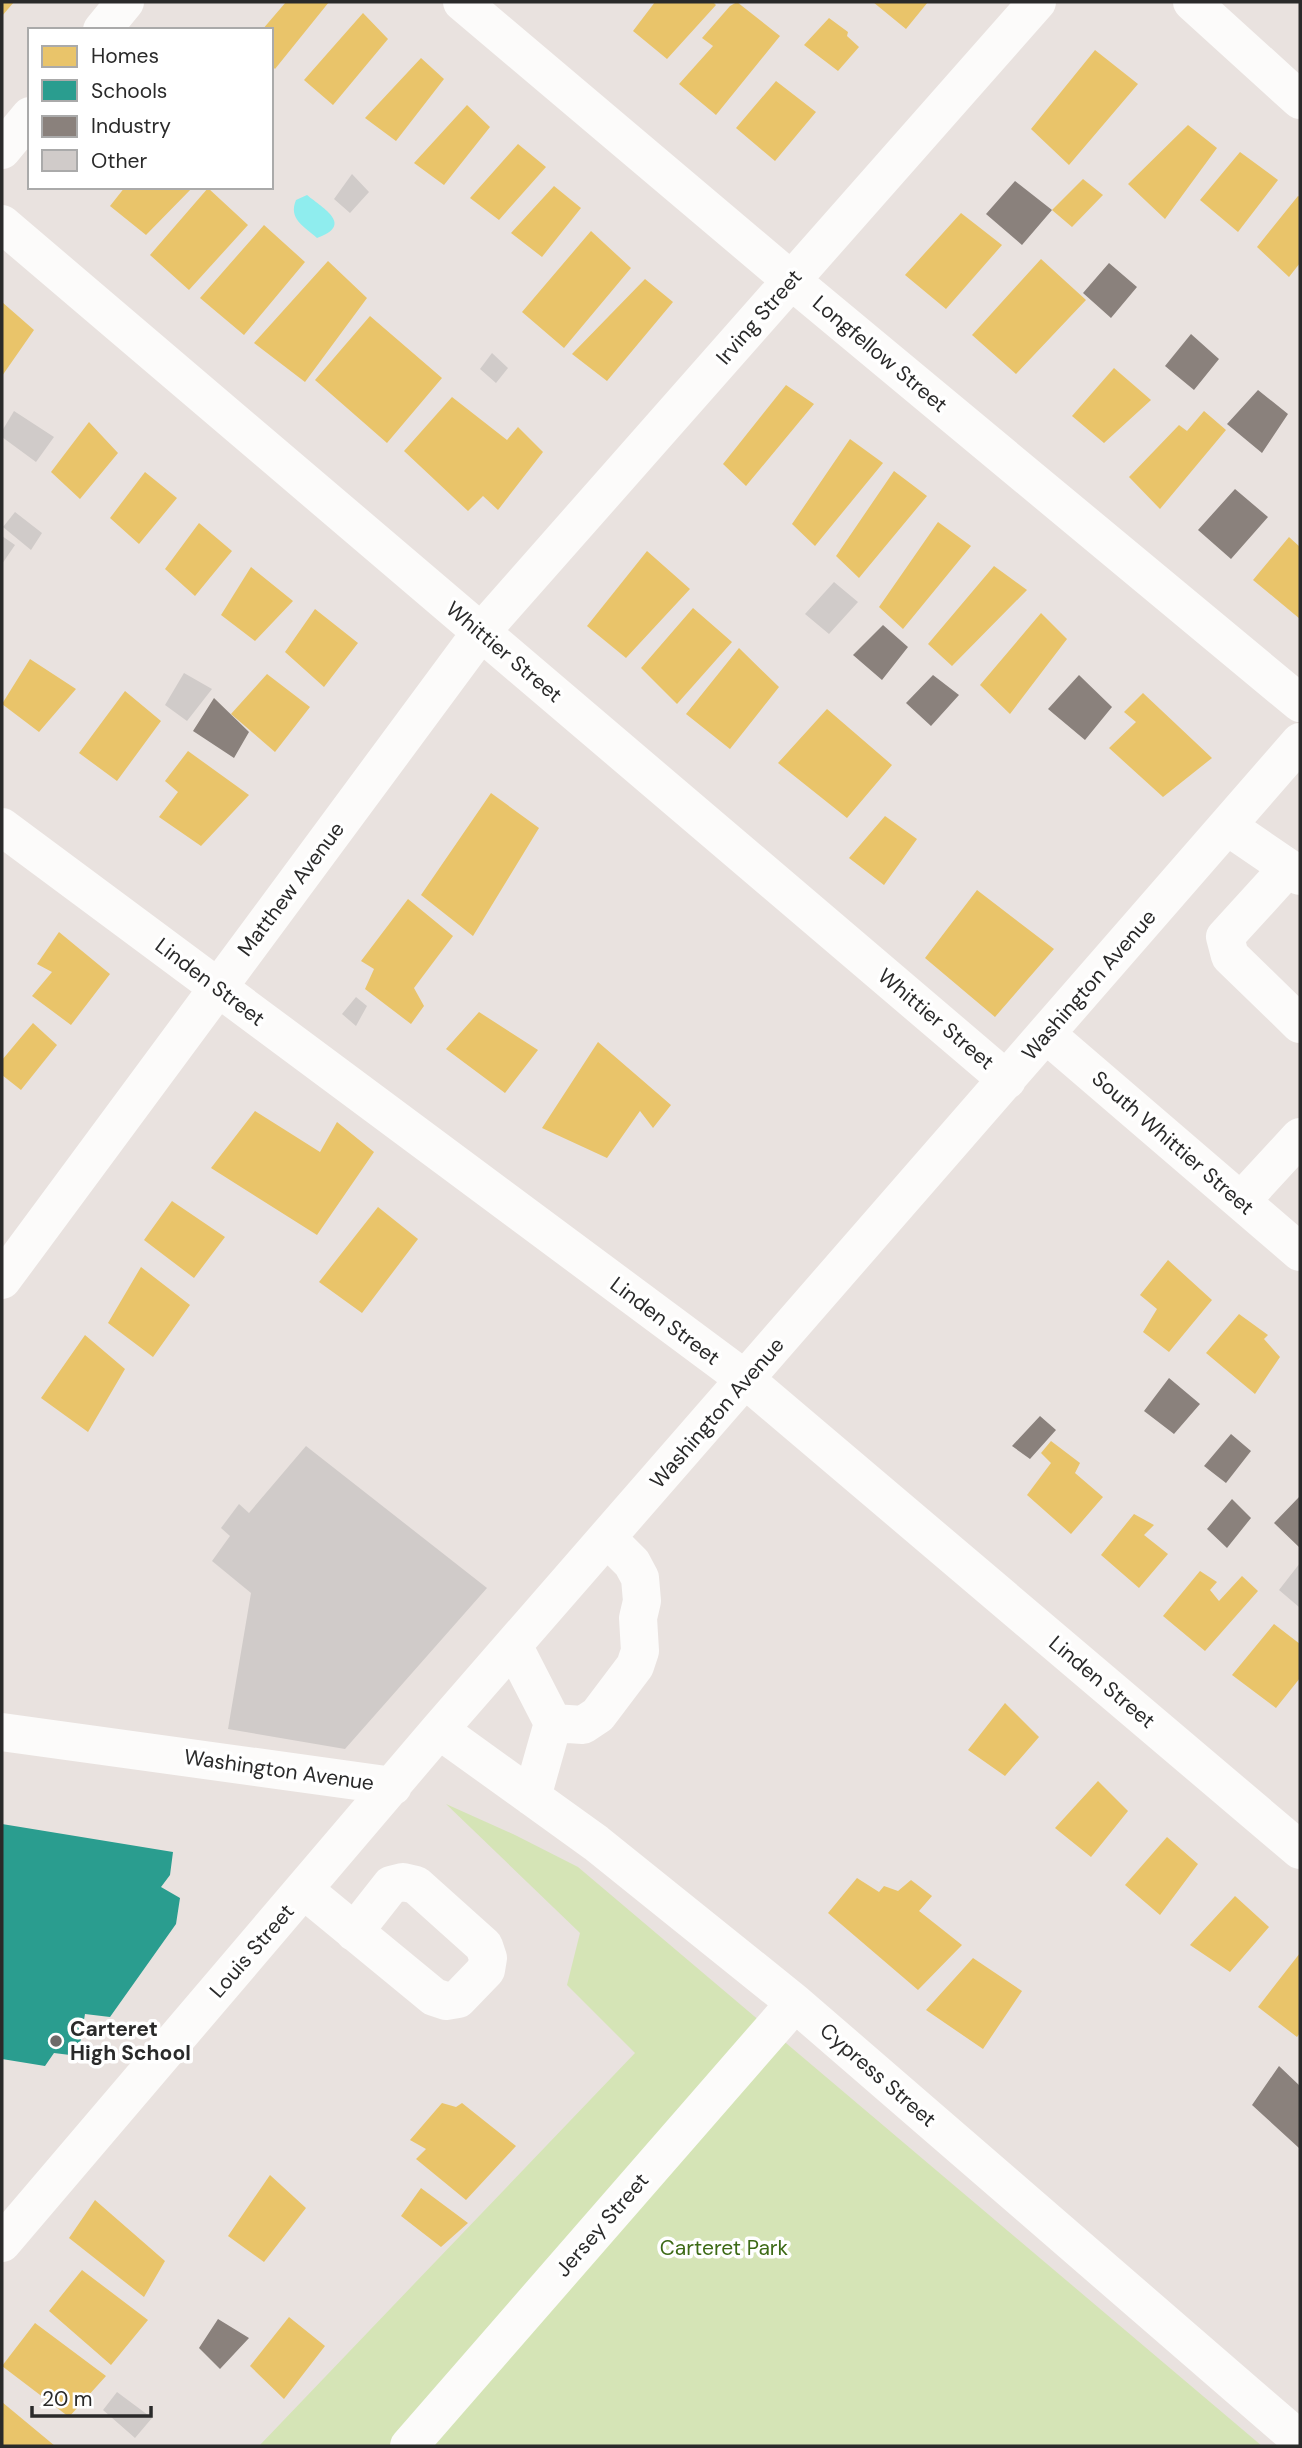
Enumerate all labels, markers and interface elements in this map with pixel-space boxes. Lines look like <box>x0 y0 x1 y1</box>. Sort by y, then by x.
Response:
legend <box>28 28 273 189</box>
text: Homes <box>91 42 159 70</box>
text: Schools <box>91 77 167 105</box>
text: Industry <box>91 112 171 140</box>
text: Other <box>91 147 147 175</box>
street label: Irving Street <box>710 263 808 371</box>
street label: Longfellow Street <box>807 289 953 419</box>
street label: Whittier Street <box>440 595 568 709</box>
street label: Matthew Avenue <box>231 816 351 962</box>
street label: Washington Avenue <box>1016 903 1162 1066</box>
street label: Linden Street <box>149 932 271 1032</box>
street label: Whittier Street <box>872 962 1000 1076</box>
street label: South Whittier Street <box>1086 1065 1260 1221</box>
street label: Linden Street <box>604 1271 726 1371</box>
street label: Washington Avenue <box>644 1331 790 1494</box>
street label: Linden Street <box>1043 1629 1161 1735</box>
street label: Washington Avenue <box>182 1743 376 1797</box>
street label: Louis Street <box>203 1898 301 2004</box>
place label: Carteret High School <box>70 2015 191 2067</box>
street label: Cypress Street <box>814 2017 942 2133</box>
marker: Carteret High School <box>48 2033 64 2049</box>
street label: Jersey Street <box>549 2167 655 2283</box>
park label: Carteret Park <box>660 2234 789 2262</box>
scale bar <box>32 2374 150 2418</box>
text: 20 m <box>42 2385 93 2413</box>

